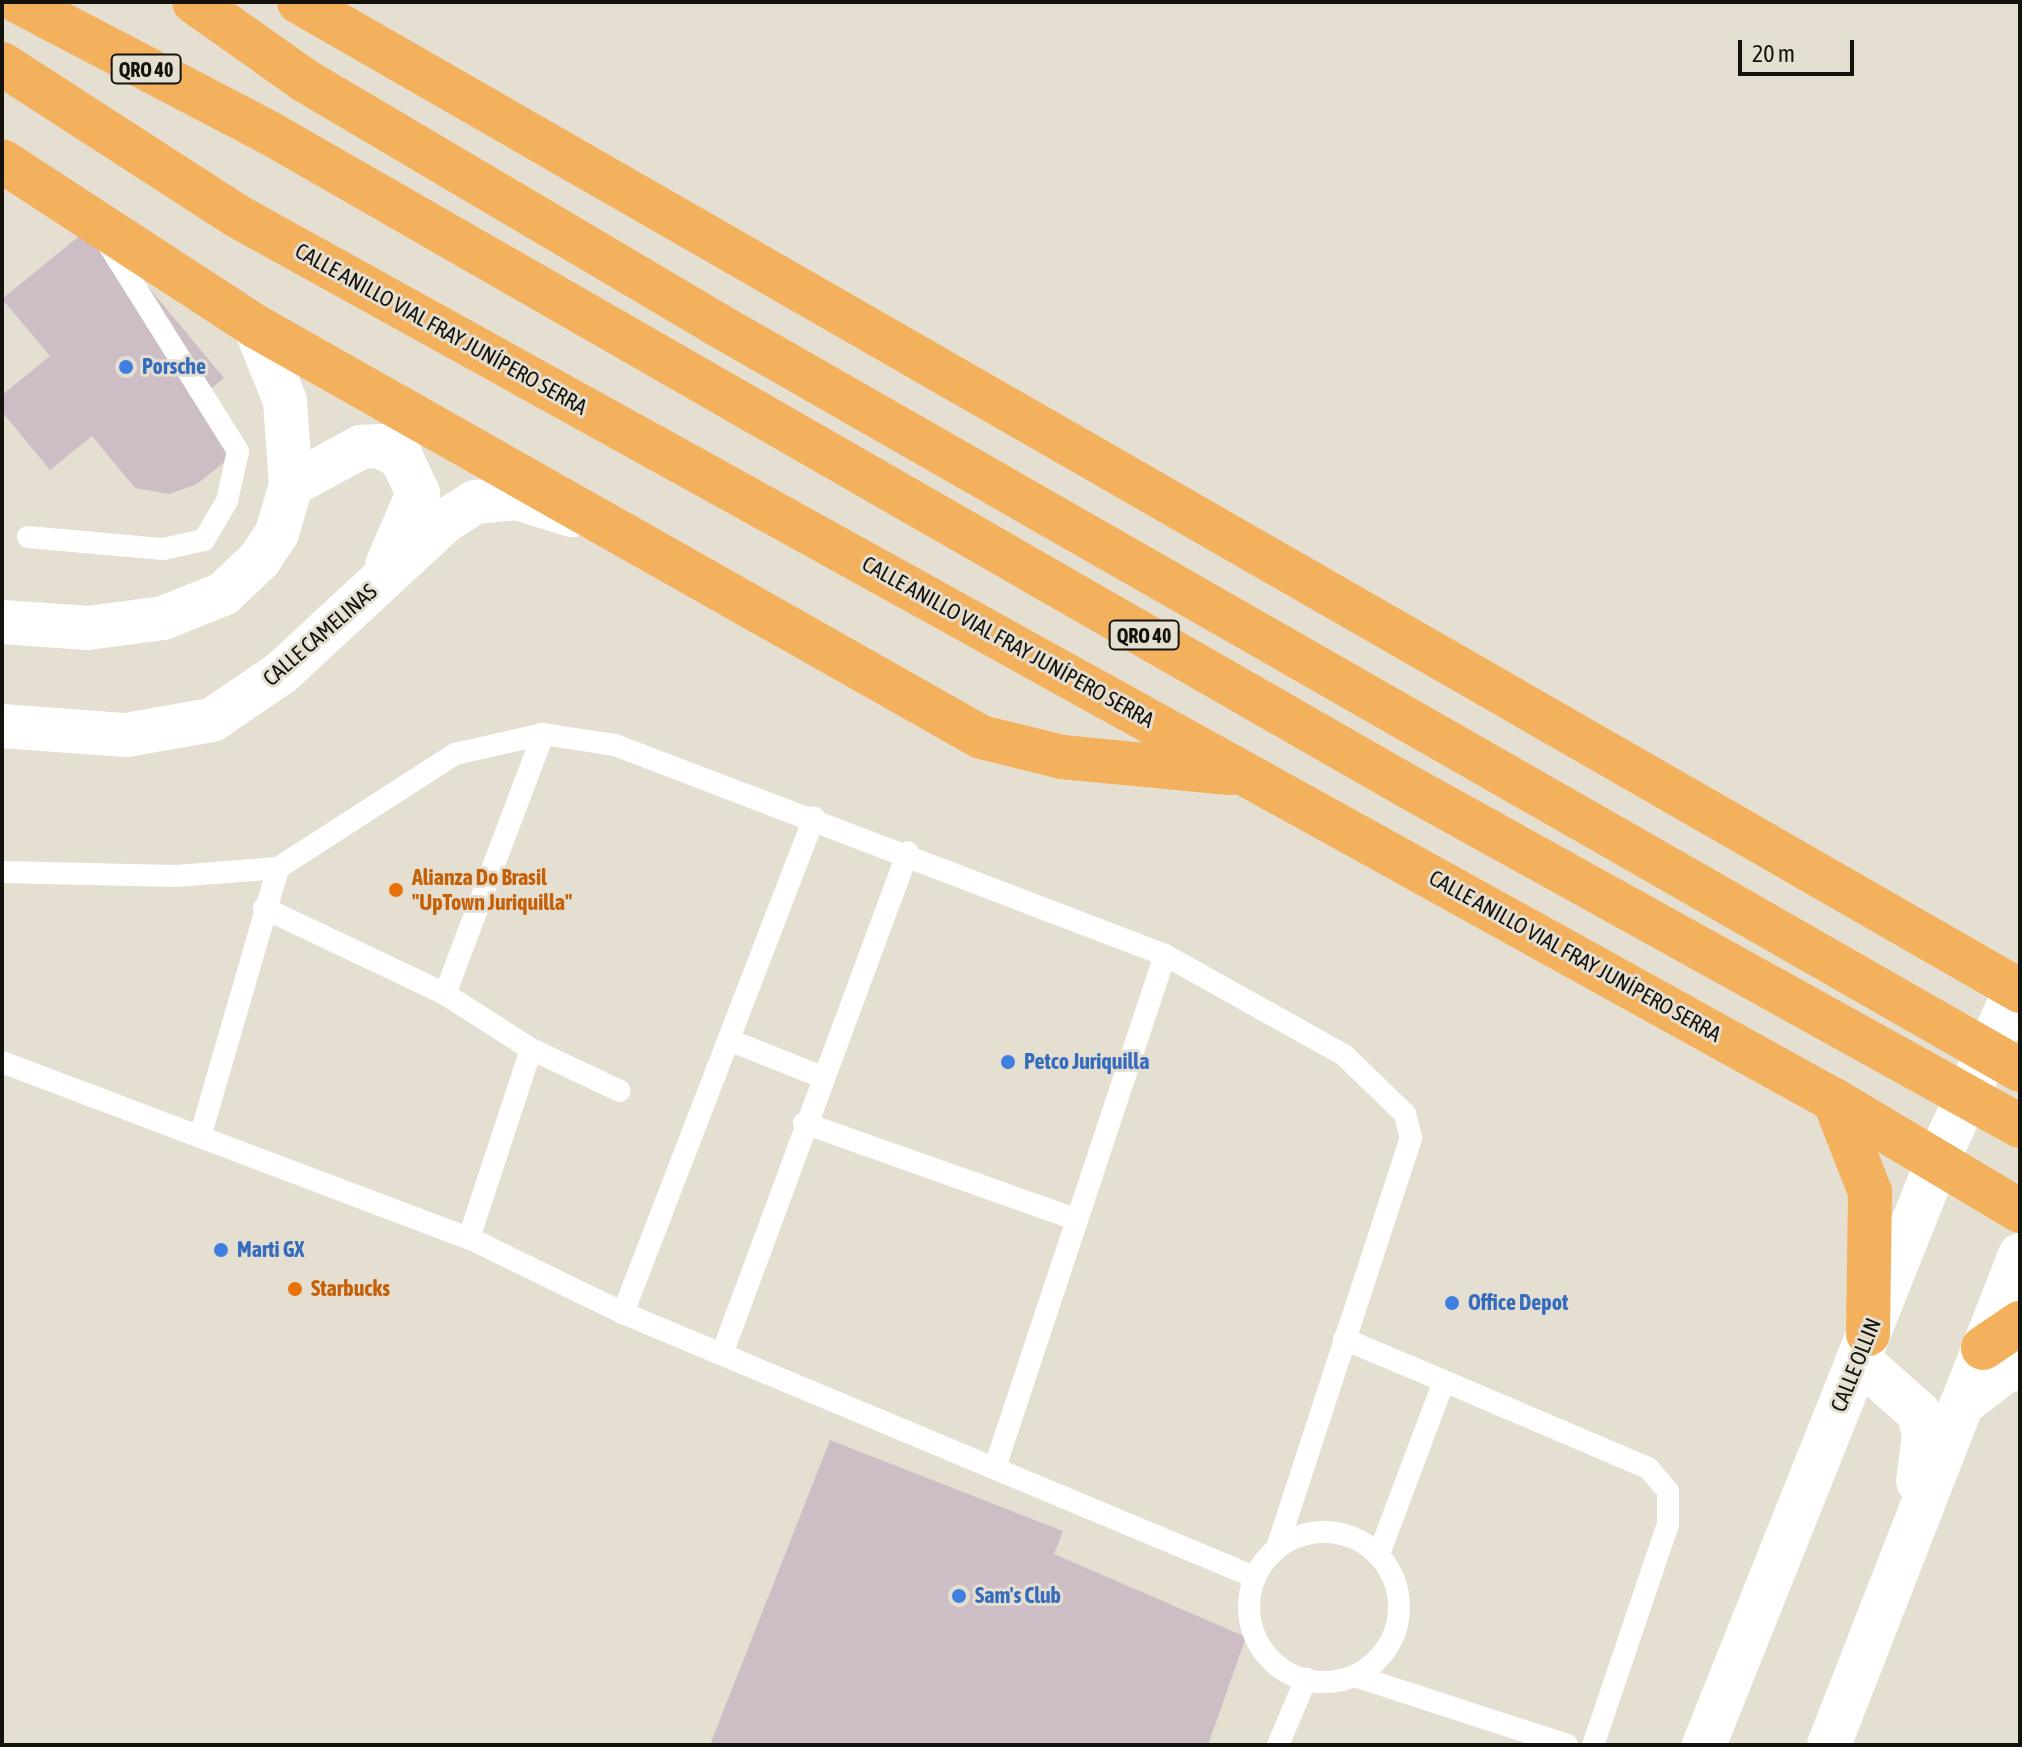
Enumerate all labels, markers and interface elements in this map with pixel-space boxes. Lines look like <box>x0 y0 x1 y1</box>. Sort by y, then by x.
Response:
scale bar <box>1742 24 1858 74</box>
text: 20 m <box>1752 40 1795 67</box>
road number: QRO 40 <box>110 53 182 85</box>
street label: CALLE ANILLO VIAL FRAY JUNÍPERO SERRA <box>290 238 592 420</box>
place label: Porsche <box>142 354 206 380</box>
marker: Porsche <box>117 358 135 376</box>
street label: CALLE ANILLO VIAL FRAY JUNÍPERO SERRA <box>857 551 1159 733</box>
street label: CALLE CAMELINAS <box>258 578 382 692</box>
road number: QRO 40 <box>1108 619 1180 651</box>
place label: Alianza Do Brasil "UpTown Juriquilla" <box>412 864 572 916</box>
street label: CALLE ANILLO VIAL FRAY JUNÍPERO SERRA <box>1424 865 1726 1047</box>
marker: Alianza Do Brasil "UpTown Juriquilla" <box>387 881 405 899</box>
place label: Petco Juriquilla <box>1024 1049 1149 1075</box>
marker: Petco Juriquilla <box>999 1053 1017 1071</box>
place label: Marti GX <box>237 1237 304 1263</box>
marker: Marti GX <box>212 1241 230 1259</box>
place label: Starbucks <box>311 1276 390 1302</box>
marker: Starbucks <box>286 1280 304 1298</box>
place label: Office Depot <box>1468 1290 1568 1316</box>
marker: Office Depot <box>1443 1294 1461 1312</box>
street label: CALLE OLLIN <box>1825 1314 1887 1416</box>
place label: Sam's Club <box>975 1583 1061 1609</box>
marker: Sam's Club <box>950 1587 968 1605</box>

